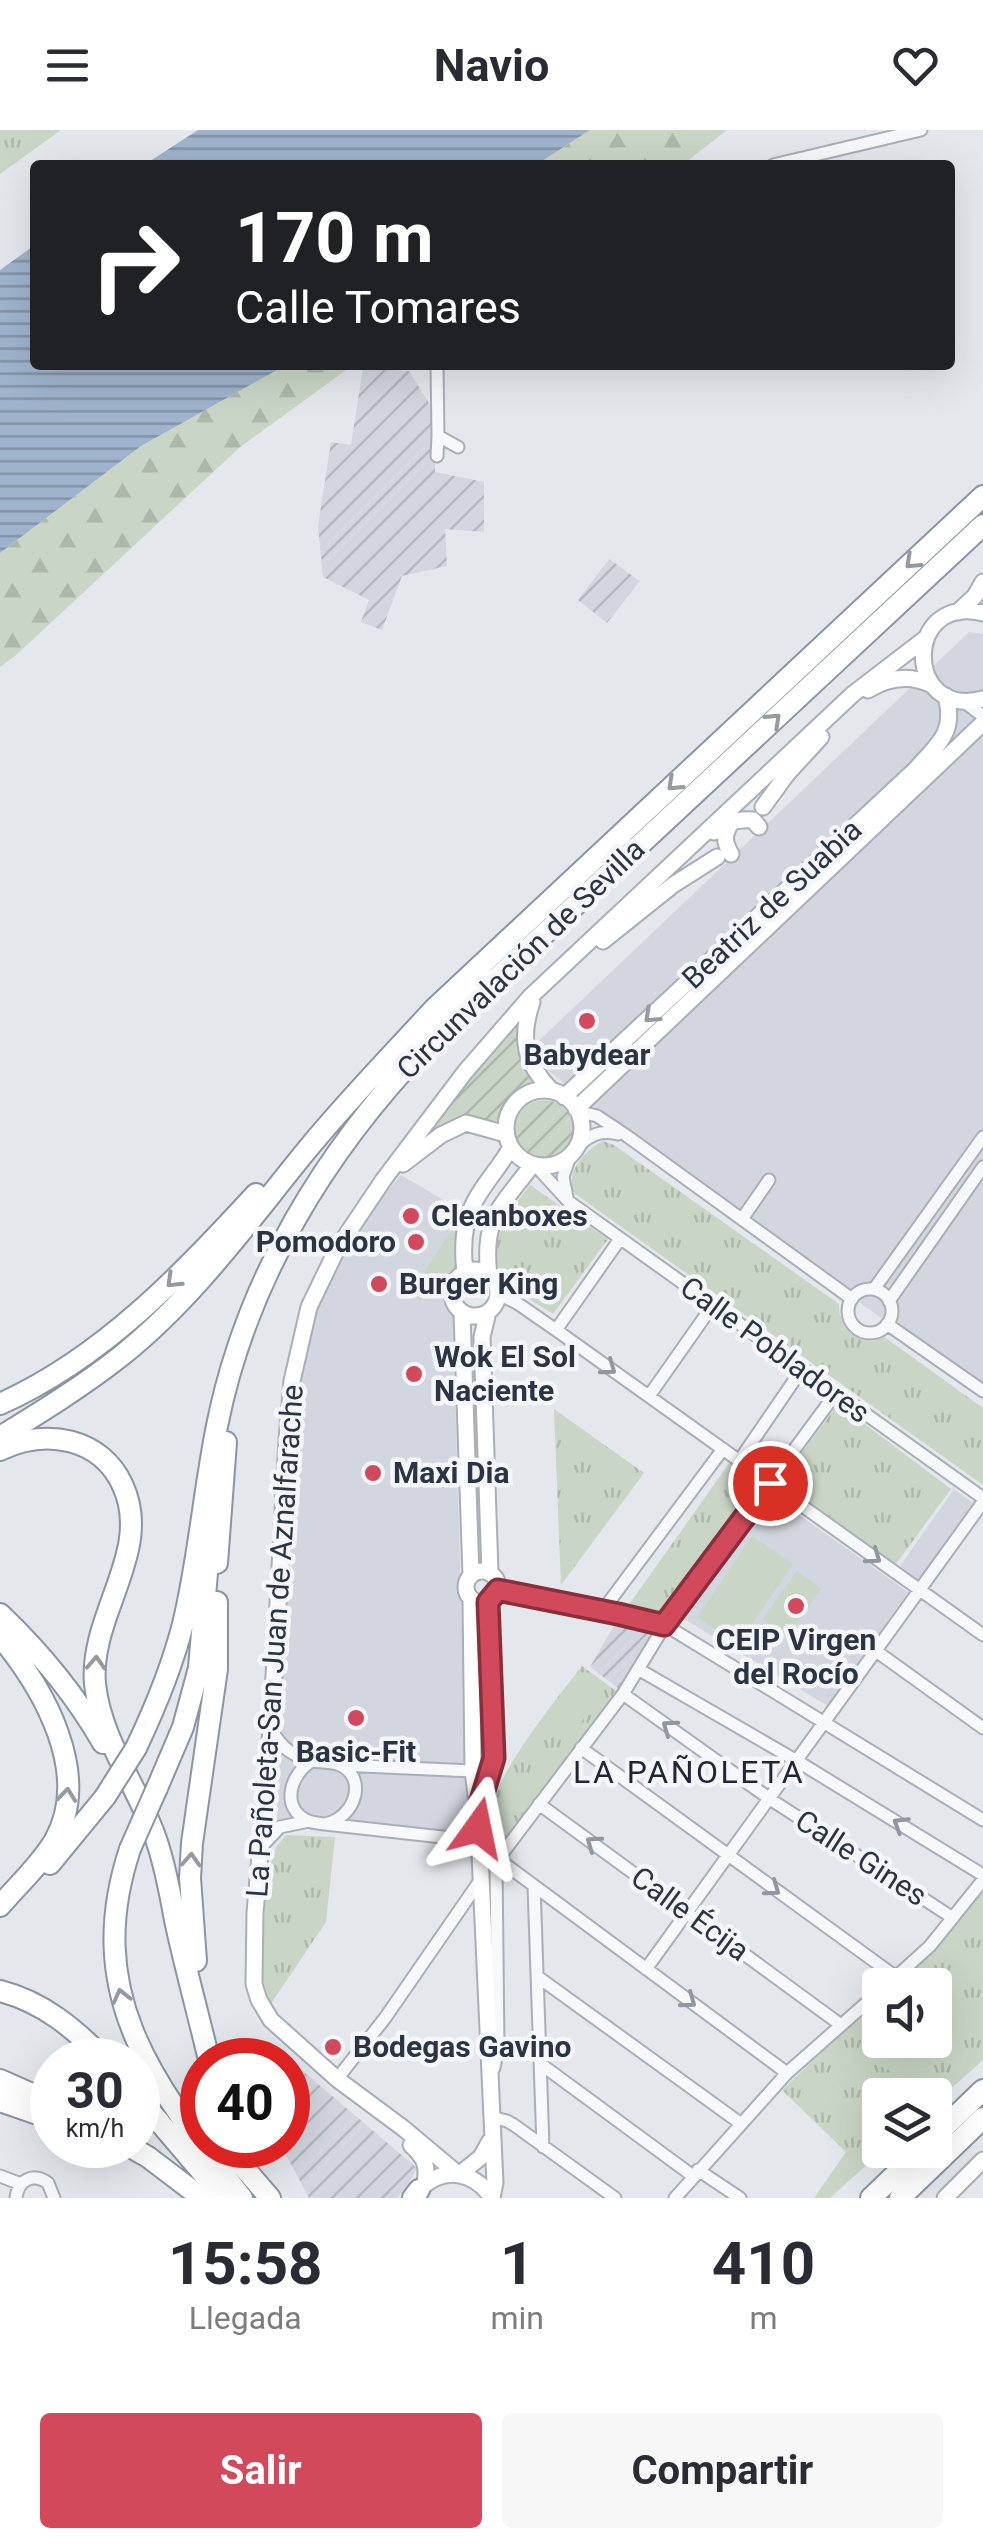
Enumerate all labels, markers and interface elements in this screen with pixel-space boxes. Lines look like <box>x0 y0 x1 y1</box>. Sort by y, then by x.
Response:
icon: menu <box>40 38 95 93</box>
icon: heart <box>888 38 943 93</box>
text: Navio <box>434 39 549 92</box>
text: 170 m <box>235 197 434 279</box>
icon: right <box>70 200 200 330</box>
text: Calle Tomares <box>235 281 521 334</box>
one-way arrow <box>905 551 924 569</box>
one-way arrow <box>763 714 781 732</box>
one-way arrow <box>667 772 686 790</box>
street label: Beatriz de Suabia <box>675 812 868 996</box>
street label: Circunvalación de Sevilla <box>390 831 652 1086</box>
one-way arrow <box>644 1004 663 1022</box>
marker: Babydear <box>576 1010 598 1032</box>
place label: Babydear <box>524 1037 650 1072</box>
place label: Cleanboxes <box>431 1198 588 1233</box>
marker: Cleanboxes <box>400 1205 422 1227</box>
place label: Pomodoro <box>256 1224 396 1259</box>
marker: Pomodoro <box>405 1231 427 1253</box>
place label: Burger King <box>399 1266 558 1301</box>
one-way arrow <box>166 1269 185 1287</box>
street label: Calle Pobladores <box>674 1269 877 1430</box>
marker: Burger King <box>368 1273 390 1295</box>
place label: Wok El Sol Naciente <box>434 1339 576 1408</box>
one-way arrow <box>598 1356 617 1374</box>
marker: Wok El Sol Naciente <box>403 1363 425 1385</box>
street label: La Pañoleta-San Juan de Aznalfarache <box>239 1384 310 1898</box>
pin <box>728 1441 813 1526</box>
place label: Maxi Dia <box>393 1455 509 1490</box>
icon: arrive <box>743 1456 798 1511</box>
marker: Maxi Dia <box>362 1462 384 1484</box>
one-way arrow <box>863 1545 881 1563</box>
marker: CEIP Virgen del Rocío <box>785 1595 807 1617</box>
place label: CEIP Virgen del Rocío <box>716 1622 876 1691</box>
one-way arrow <box>85 1655 106 1671</box>
marker: Basic-Fit <box>345 1707 367 1729</box>
one-way arrow <box>662 1721 680 1739</box>
place label: Basic-Fit <box>296 1734 416 1769</box>
district label: LA PAÑOLETA <box>573 1753 805 1791</box>
position arrow <box>426 1776 530 1880</box>
one-way arrow <box>56 1787 77 1803</box>
street label: Calle Gines <box>789 1802 933 1913</box>
one-way arrow <box>893 1817 911 1836</box>
one-way arrow <box>586 1837 605 1856</box>
one-way arrow <box>180 1852 201 1868</box>
street label: Calle Écija <box>625 1859 756 1968</box>
one-way arrow <box>762 1877 780 1894</box>
map controls <box>862 1968 952 2168</box>
button: sound <box>862 1968 952 2058</box>
one-way arrow <box>112 1988 133 2005</box>
one-way arrow <box>678 1989 696 2006</box>
place label: Bodegas Gavino <box>353 2029 571 2064</box>
marker: Bodegas Gavino <box>322 2036 344 2058</box>
speed limit sign: 40 <box>180 2038 310 2168</box>
text: 30 <box>66 2062 124 2120</box>
button: layers <box>862 2078 952 2168</box>
text: km/h <box>66 2114 124 2143</box>
text: 15:58 <box>168 2228 323 2299</box>
text: 1 <box>500 2228 534 2299</box>
text: 410 <box>712 2228 815 2299</box>
text: Llegada <box>189 2299 302 2337</box>
text: min <box>490 2299 544 2337</box>
text: m <box>749 2299 777 2337</box>
button: Salir <box>40 2413 482 2528</box>
button: Compartir <box>502 2413 943 2528</box>

